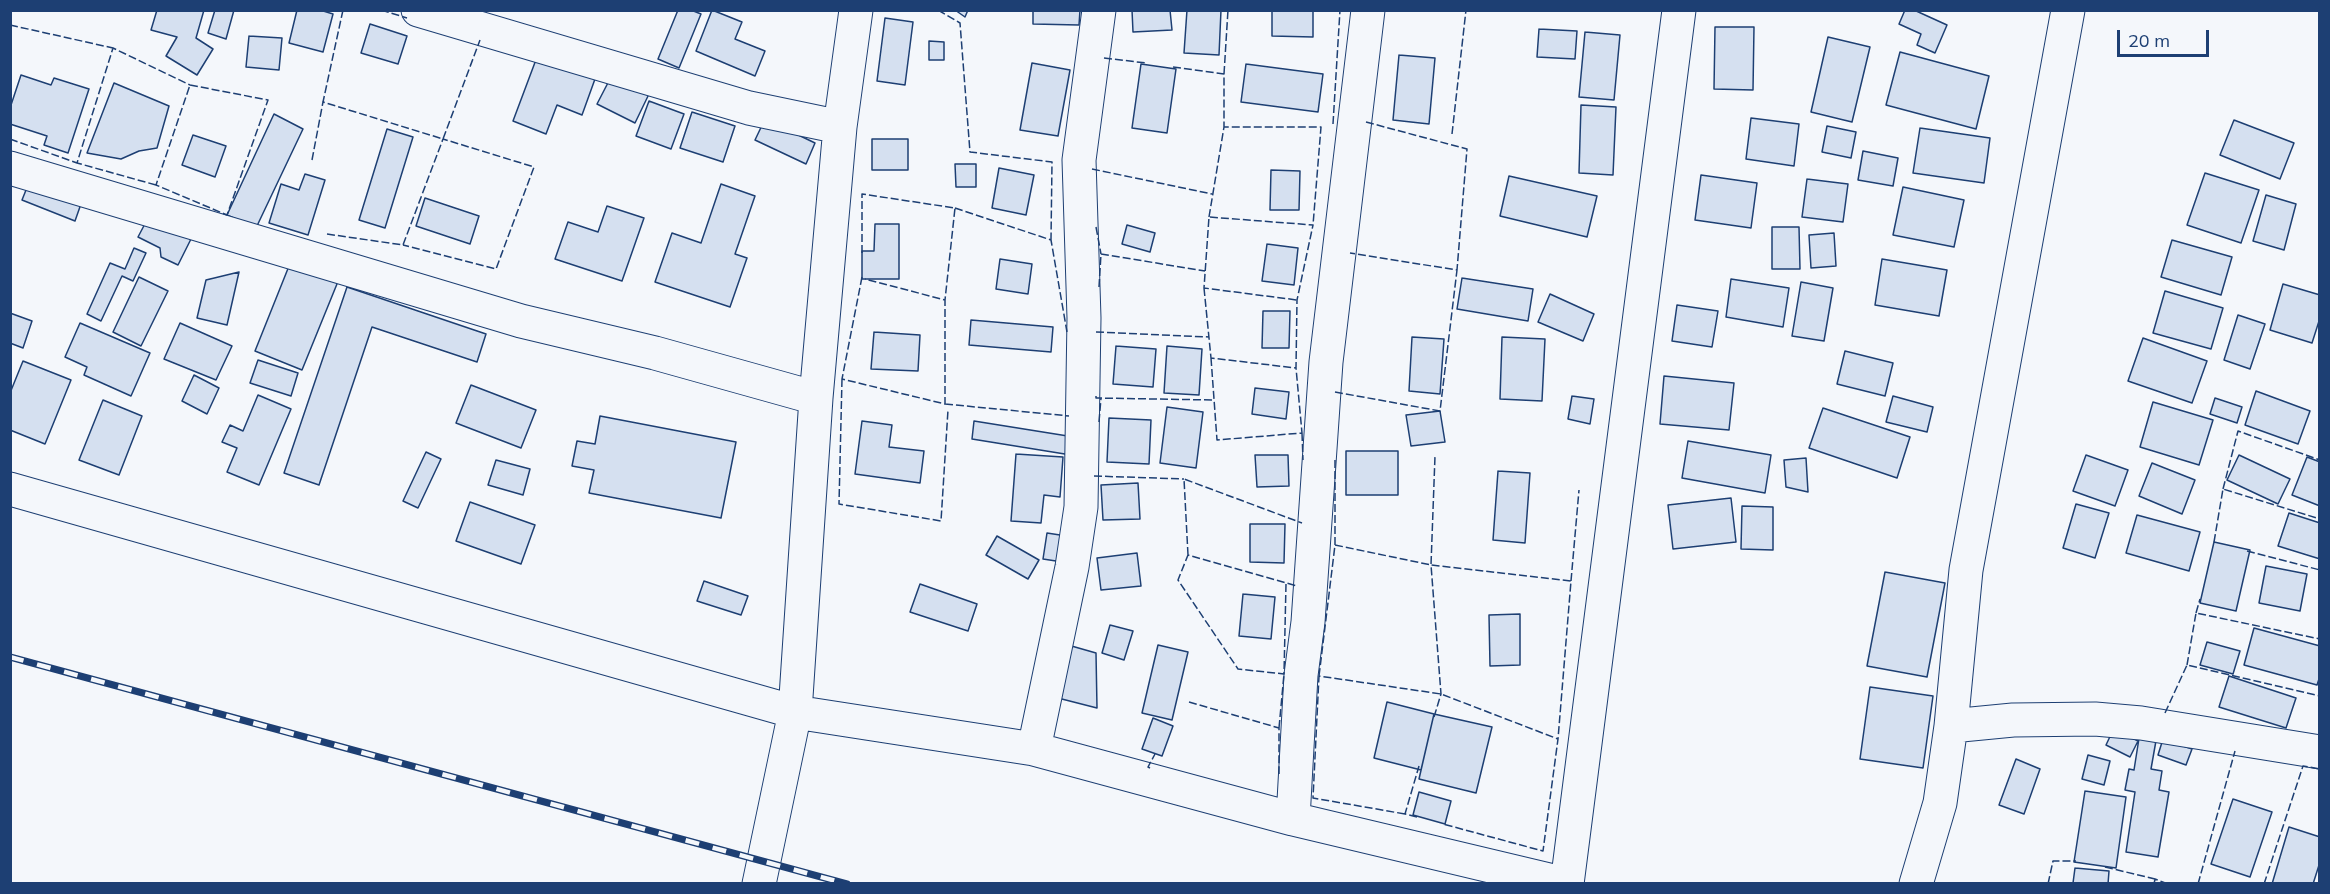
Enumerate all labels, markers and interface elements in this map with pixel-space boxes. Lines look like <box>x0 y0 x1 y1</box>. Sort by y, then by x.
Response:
scale bar <box>2120 18 2212 56</box>
text: 20 m <box>2128 29 2170 52</box>

